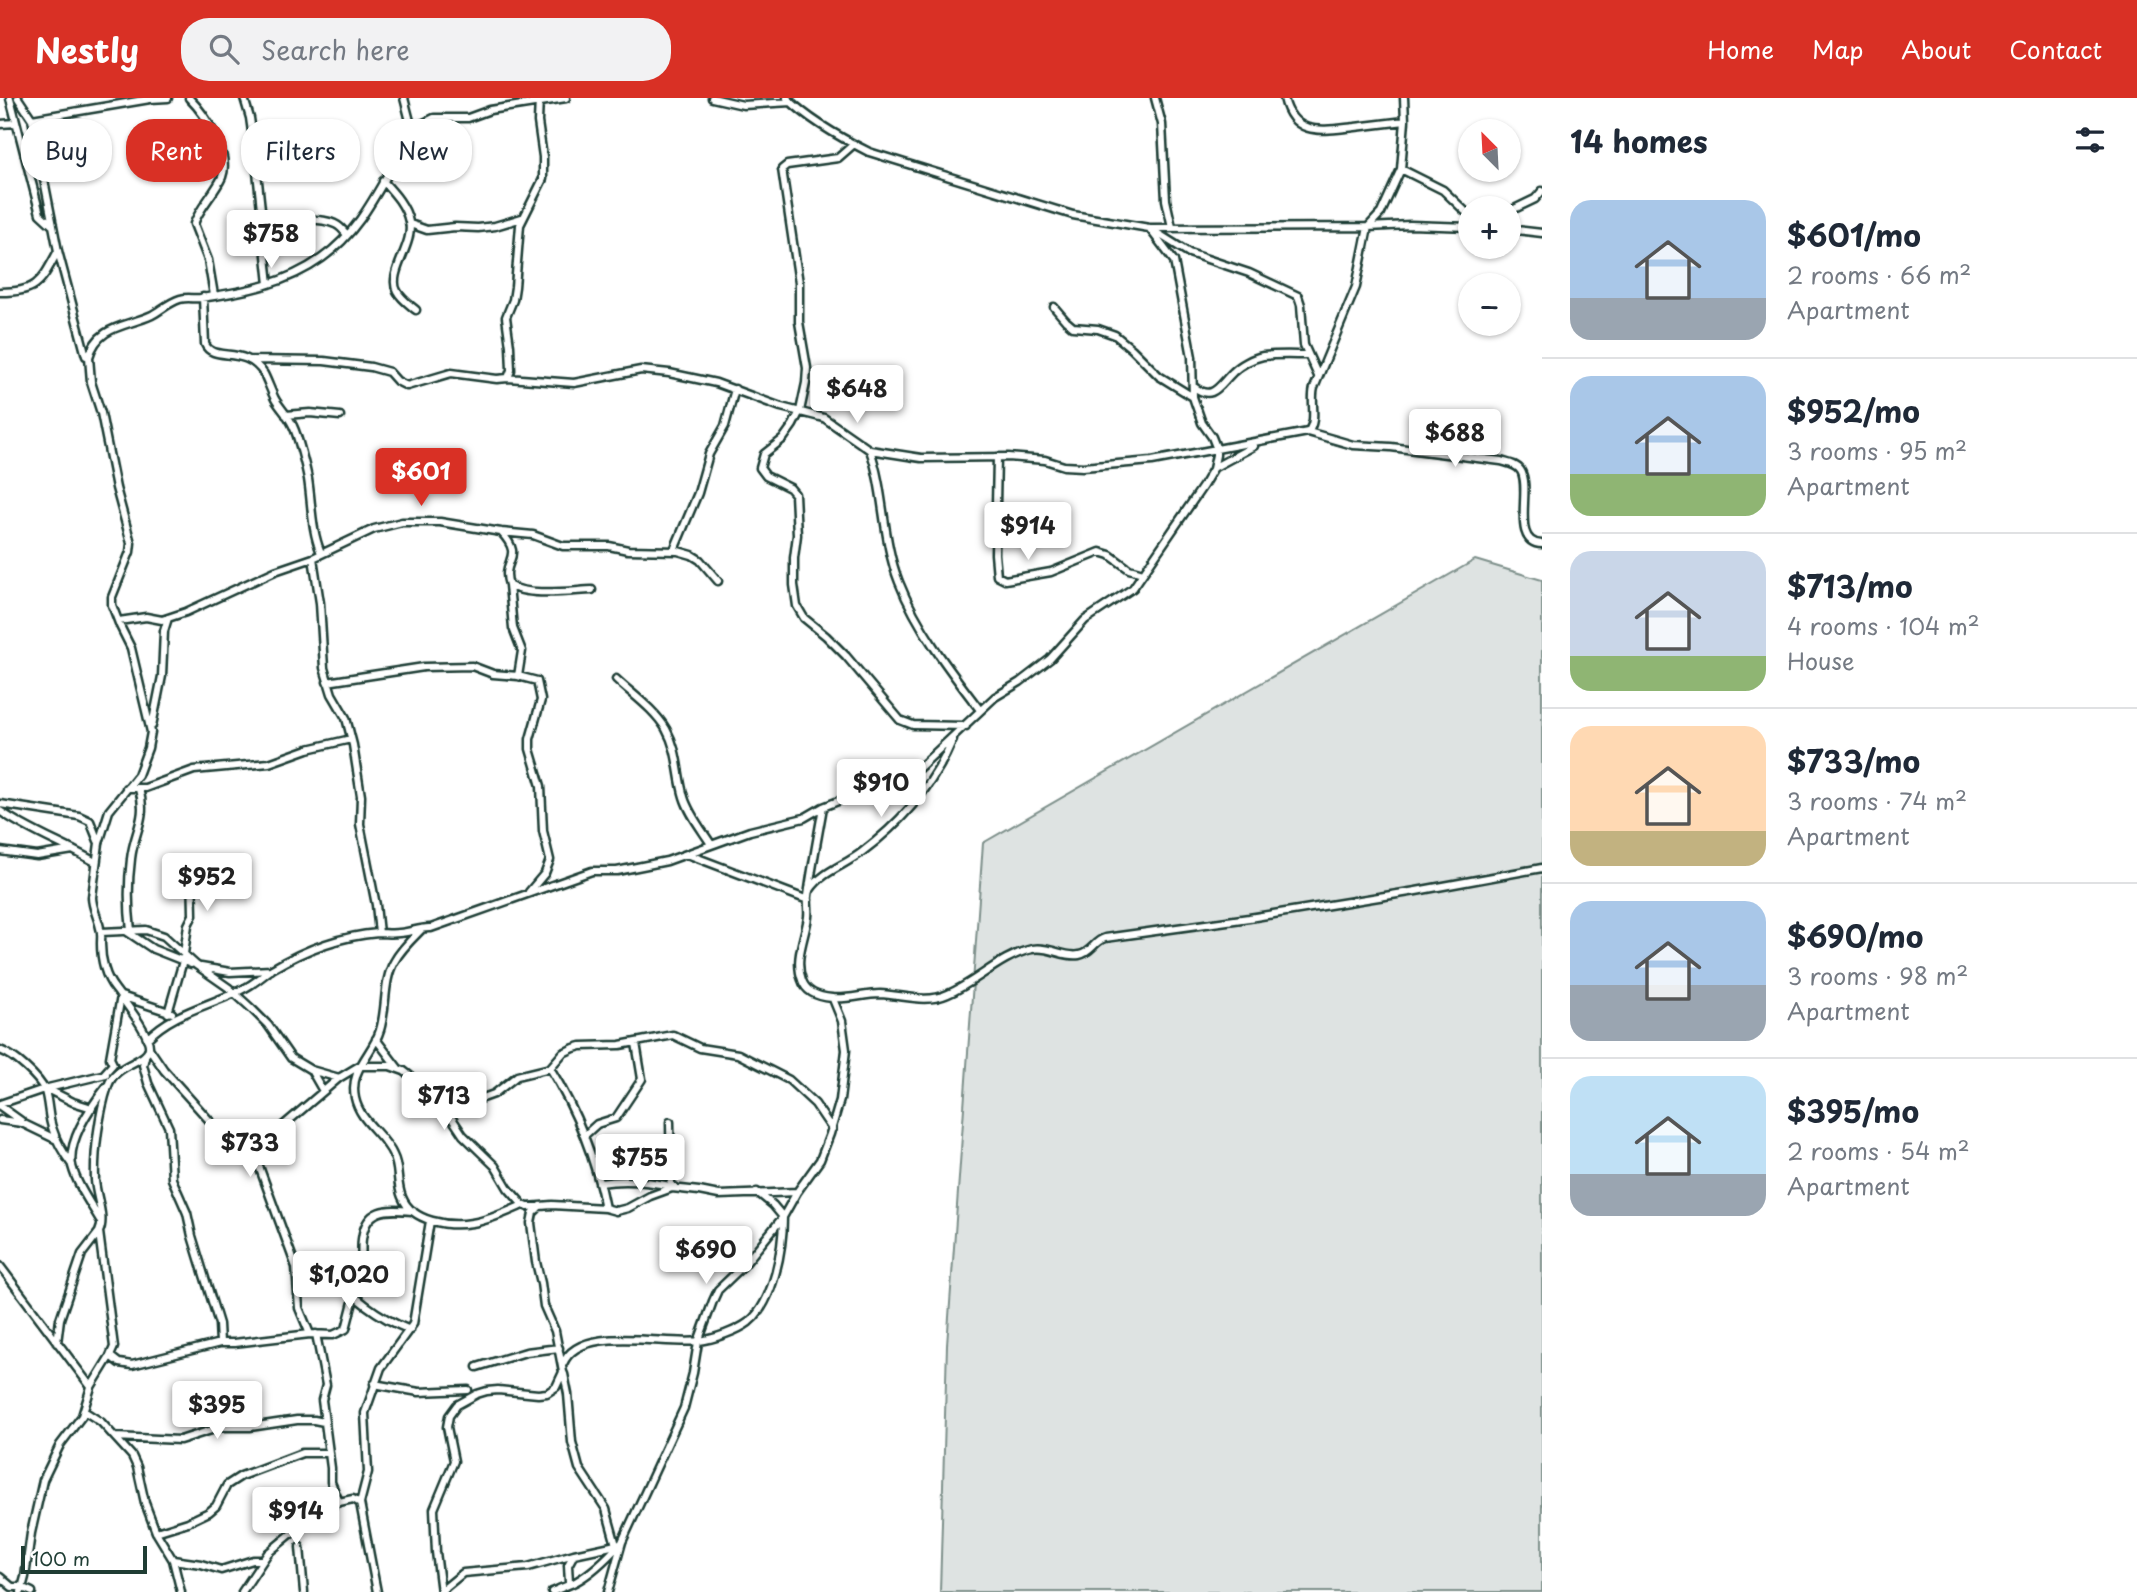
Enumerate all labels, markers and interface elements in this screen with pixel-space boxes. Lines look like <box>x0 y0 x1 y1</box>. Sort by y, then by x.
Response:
search box <box>181 18 671 81</box>
text: Nestly <box>35 24 139 74</box>
icon: search <box>205 30 243 68</box>
text: Search here <box>261 30 410 69</box>
text: Home <box>1707 31 1774 67</box>
text: Map <box>1812 31 1863 67</box>
text: About <box>1901 31 1971 67</box>
text: Contact <box>2009 31 2102 67</box>
text: 14 homes <box>1570 118 1708 163</box>
chip: Buy <box>21 119 112 182</box>
chip: Rent <box>126 119 227 182</box>
chip: Filters <box>241 119 360 182</box>
chip: New <box>374 119 472 182</box>
north arrow <box>1458 119 1521 182</box>
map controls <box>1458 119 1521 336</box>
icon: filters <box>2071 121 2109 159</box>
button: + <box>1458 196 1521 259</box>
pin: $758 <box>230 211 312 270</box>
text: $601/mo <box>1787 212 1921 257</box>
text: $758 <box>243 215 299 250</box>
icon: home <box>1626 228 1710 312</box>
text: 2 rooms · 66 m² <box>1787 257 1971 292</box>
button: − <box>1458 273 1521 336</box>
text: Apartment <box>1787 292 1910 327</box>
pin: $648 <box>816 366 898 425</box>
text: $648 <box>826 370 888 405</box>
text: $952/mo <box>1787 388 1920 433</box>
icon: home <box>1626 404 1710 488</box>
pin: $688 <box>1414 410 1496 469</box>
text: $688 <box>1425 414 1485 449</box>
text: 3 rooms · 95 m² <box>1787 433 1967 468</box>
pin: $601 <box>380 448 462 508</box>
text: $601 <box>391 453 451 488</box>
text: Apartment <box>1787 468 1910 503</box>
pin: $914 <box>987 503 1069 562</box>
text: $914 <box>1000 507 1056 542</box>
text: $713/mo <box>1787 563 1913 608</box>
icon: home <box>1626 579 1710 663</box>
text: 4 rooms · 104 m² <box>1787 608 1980 643</box>
text: House <box>1787 643 1854 678</box>
text: $733/mo <box>1787 738 1920 783</box>
icon: home <box>1626 754 1710 838</box>
pin: $910 <box>840 760 922 819</box>
text: $910 <box>853 764 909 799</box>
text: 3 rooms · 74 m² <box>1787 783 1967 818</box>
text: Apartment <box>1787 818 1910 853</box>
pin: $952 <box>166 854 248 913</box>
text: $952 <box>178 858 236 893</box>
text: $690/mo <box>1787 913 1923 958</box>
icon: home <box>1626 929 1710 1013</box>
text: 3 rooms · 98 m² <box>1787 958 1968 993</box>
text: Apartment <box>1787 993 1910 1028</box>
pin: $713 <box>403 1072 485 1132</box>
text: $713 <box>418 1077 470 1112</box>
text: $395/mo <box>1787 1088 1919 1133</box>
icon: home <box>1626 1104 1710 1188</box>
pin: $733 <box>209 1119 291 1179</box>
text: $733 <box>221 1124 279 1159</box>
text: 2 rooms · 54 m² <box>1787 1133 1970 1168</box>
pin: $755 <box>599 1134 681 1194</box>
text: $755 <box>612 1139 668 1174</box>
text: Apartment <box>1787 1168 1910 1203</box>
pin: $690 <box>665 1226 747 1286</box>
text: $690 <box>675 1231 737 1266</box>
pin: $1,020 <box>292 1252 406 1311</box>
text: $1,020 <box>309 1256 389 1291</box>
pin: $395 <box>176 1382 258 1441</box>
text: $395 <box>188 1386 246 1421</box>
pin: $914 <box>255 1488 337 1547</box>
text: $914 <box>268 1492 324 1527</box>
scale bar <box>21 1543 147 1575</box>
text: 100 m <box>32 1544 90 1572</box>

